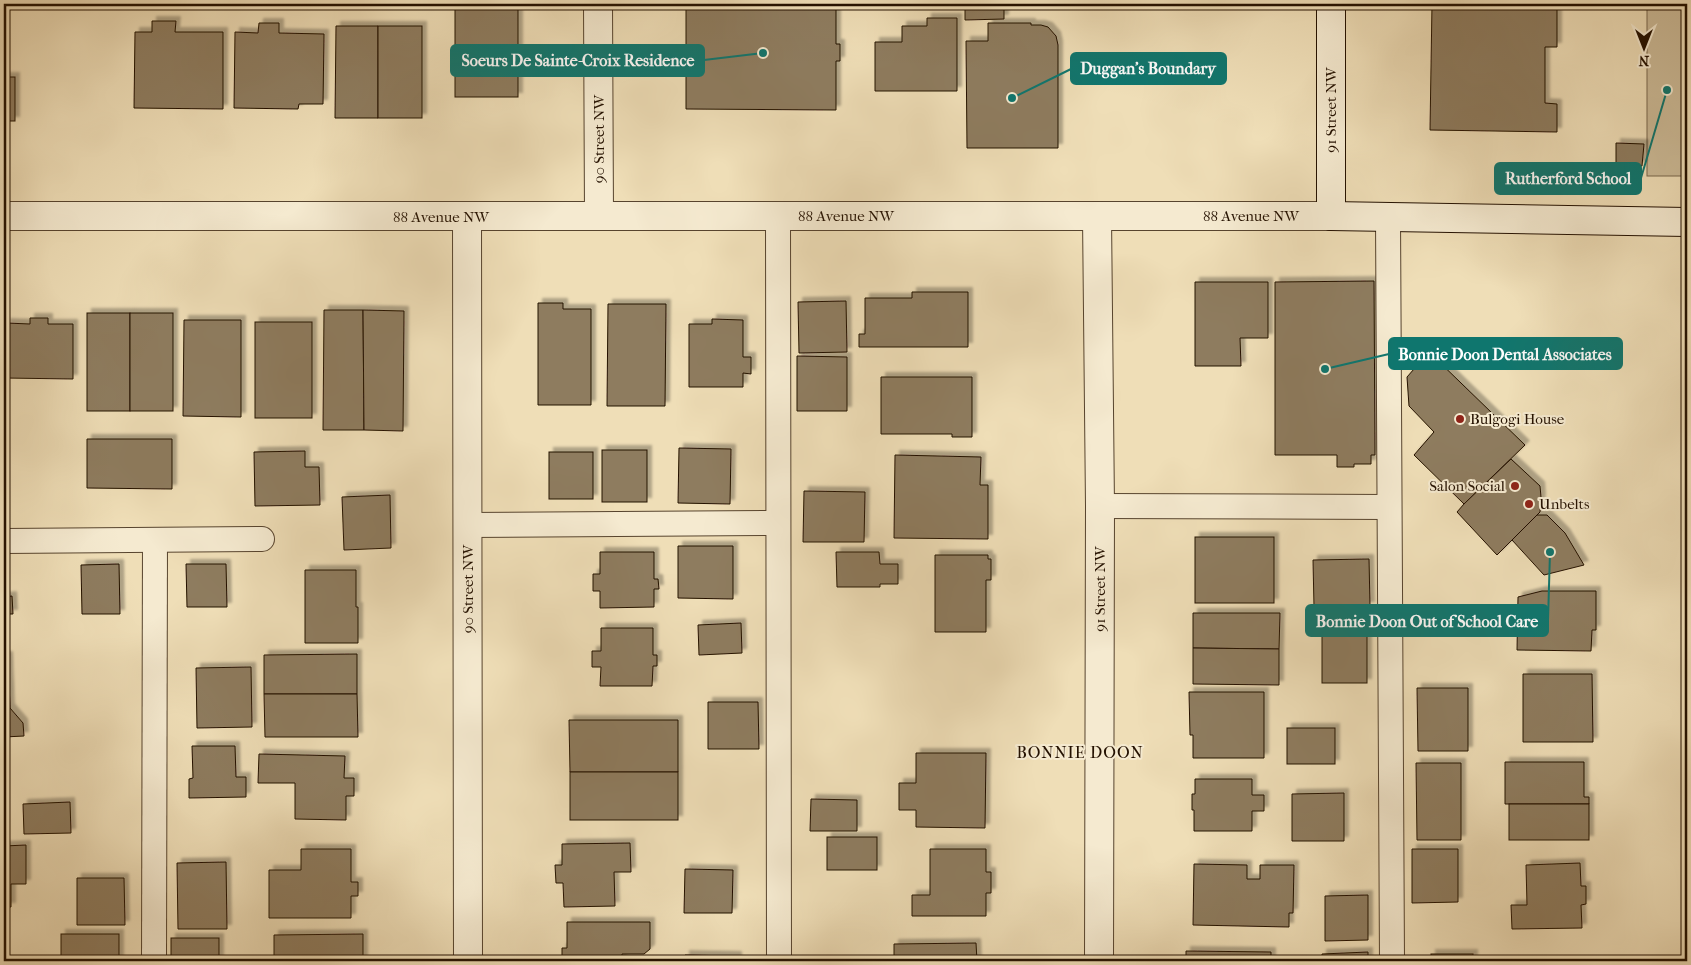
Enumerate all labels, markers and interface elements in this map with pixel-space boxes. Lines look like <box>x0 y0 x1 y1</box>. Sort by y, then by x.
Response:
north arrow <box>1618 22 1668 72</box>
callout: Soeurs De Sainte-Croix Residence <box>451 45 704 76</box>
text: Soeurs De Sainte-Croix Residence <box>462 51 695 70</box>
text: N <box>1638 52 1649 69</box>
callout: Duggan's Boundary <box>1071 53 1226 84</box>
text: Duggan's Boundary <box>1080 59 1217 79</box>
street label: 91 Street NW <box>1322 66 1340 153</box>
street label: 90 Street NW <box>590 94 608 183</box>
callout: Rutherford School <box>1495 163 1641 194</box>
text: Rutherford School <box>1505 169 1632 188</box>
street label: 88 Avenue NW <box>798 207 895 225</box>
street label: 88 Avenue NW <box>1203 207 1300 225</box>
street label: 88 Avenue NW <box>393 208 490 226</box>
callout: Bonnie Doon Dental Associates <box>1389 338 1622 369</box>
text: Bonnie Doon Dental Associates <box>1398 345 1612 364</box>
place label: Bulgogi House <box>1470 410 1565 428</box>
marker: Bulgogi House <box>1454 413 1466 425</box>
place label: Salon Social <box>1429 477 1505 495</box>
marker: Salon Social <box>1509 480 1521 492</box>
place label: Unbelts <box>1539 495 1590 513</box>
marker: Unbelts <box>1523 498 1535 510</box>
street label: 90 Street NW <box>459 544 477 633</box>
street label: 91 Street NW <box>1091 545 1109 632</box>
callout: Bonnie Doon Out of School Care <box>1306 605 1548 636</box>
text: Bonnie Doon Out of School Care <box>1316 612 1538 631</box>
district label: BONNIE DOON <box>1016 743 1144 762</box>

